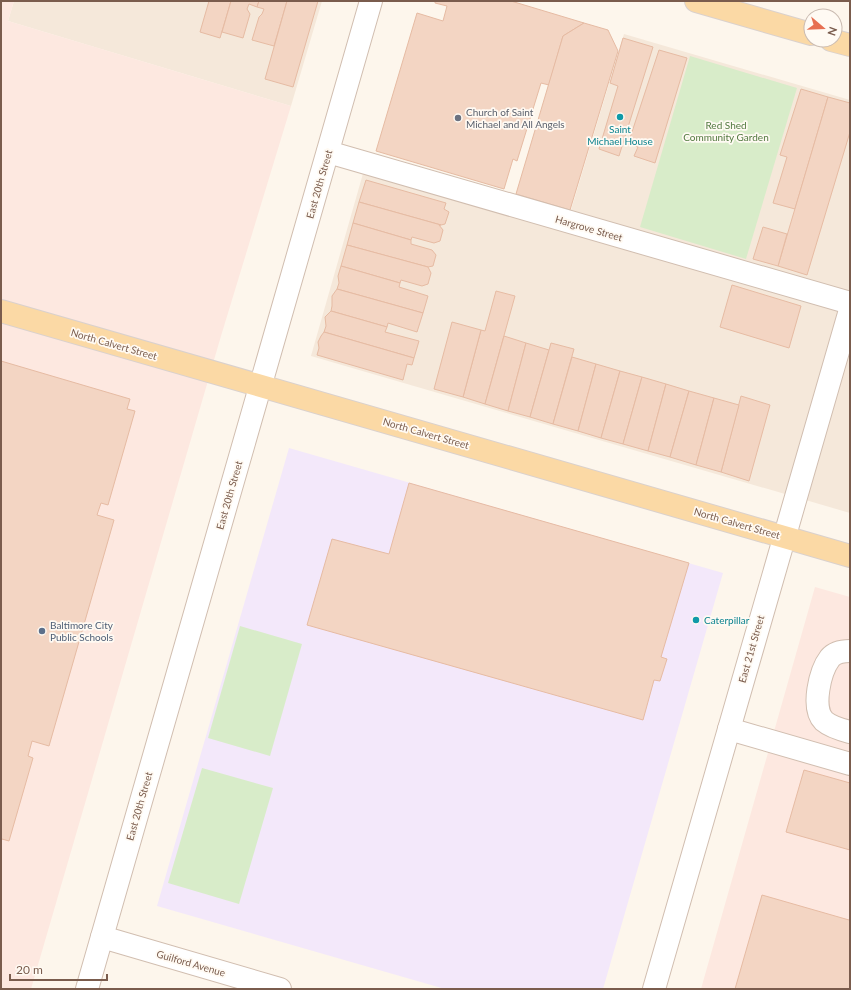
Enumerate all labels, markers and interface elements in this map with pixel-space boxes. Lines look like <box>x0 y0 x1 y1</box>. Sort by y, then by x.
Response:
north arrow <box>803 8 843 48</box>
text: N <box>825 25 840 38</box>
place label: Church of Saint Michael and All Angels <box>466 106 565 130</box>
marker: Saint Michael House <box>615 112 625 122</box>
marker: Church of Saint Michael and All Angels <box>453 113 463 123</box>
park label: Red Shed Community Garden <box>683 119 769 143</box>
place label: Saint Michael House <box>587 123 653 147</box>
street label: East 20th Street <box>303 148 335 220</box>
street label: Hargrove Street <box>554 213 624 243</box>
street label: North Calvert Street <box>70 326 159 362</box>
street label: North Calvert Street <box>382 415 471 451</box>
street label: East 20th Street <box>213 459 245 531</box>
street label: North Calvert Street <box>693 505 782 541</box>
place label: Caterpillar <box>704 614 750 626</box>
street label: East 21st Street <box>736 614 766 684</box>
marker: Caterpillar <box>691 615 701 625</box>
place label: Baltimore City Public Schools <box>50 619 114 643</box>
marker: Baltimore City Public Schools <box>37 626 47 636</box>
street label: East 20th Street <box>123 770 155 842</box>
street label: Guilford Avenue <box>155 947 227 979</box>
scale bar <box>10 956 107 982</box>
text: 20 m <box>16 962 43 977</box>

